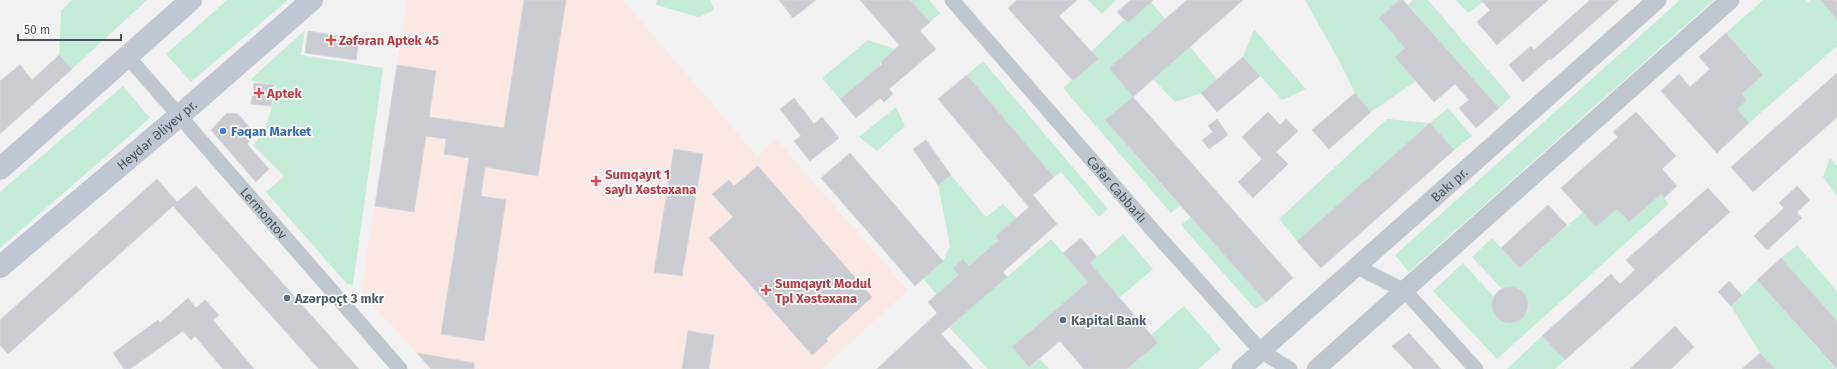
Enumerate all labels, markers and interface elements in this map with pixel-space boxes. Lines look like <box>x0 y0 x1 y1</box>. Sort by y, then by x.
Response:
scale bar <box>18 16 121 42</box>
text: 50 m <box>24 23 50 37</box>
place label: Zəfəran Aptek 45 <box>339 33 439 48</box>
marker: Zəfəran Aptek 45 <box>326 35 336 45</box>
place label: Aptek <box>266 86 302 101</box>
marker: Aptek <box>254 88 264 98</box>
street label: Heydər Əliyev pr. <box>114 97 200 173</box>
place label: Fəqan Market <box>231 124 312 139</box>
marker: Fəqan Market <box>218 126 228 136</box>
street label: Cəfər Cabbarlı <box>1084 153 1150 225</box>
street label: Bakı pr. <box>1428 164 1470 205</box>
place label: Sumqayıt 1 saylı Xəstəxana <box>605 167 696 197</box>
marker: Sumqayıt 1 saylı Xəstəxana <box>590 175 602 187</box>
street label: Lermontov <box>238 184 291 242</box>
place label: Sumqayıt Modul Tpl Xəstəxana <box>775 276 871 306</box>
marker: Sumqayıt Modul Tpl Xəstəxana <box>760 284 772 296</box>
place label: Azərpoçt 3 mkr <box>294 291 385 307</box>
marker: Azərpoçt 3 mkr <box>282 293 292 303</box>
place label: Kapital Bank <box>1071 313 1147 328</box>
marker: Kapital Bank <box>1058 315 1068 325</box>

